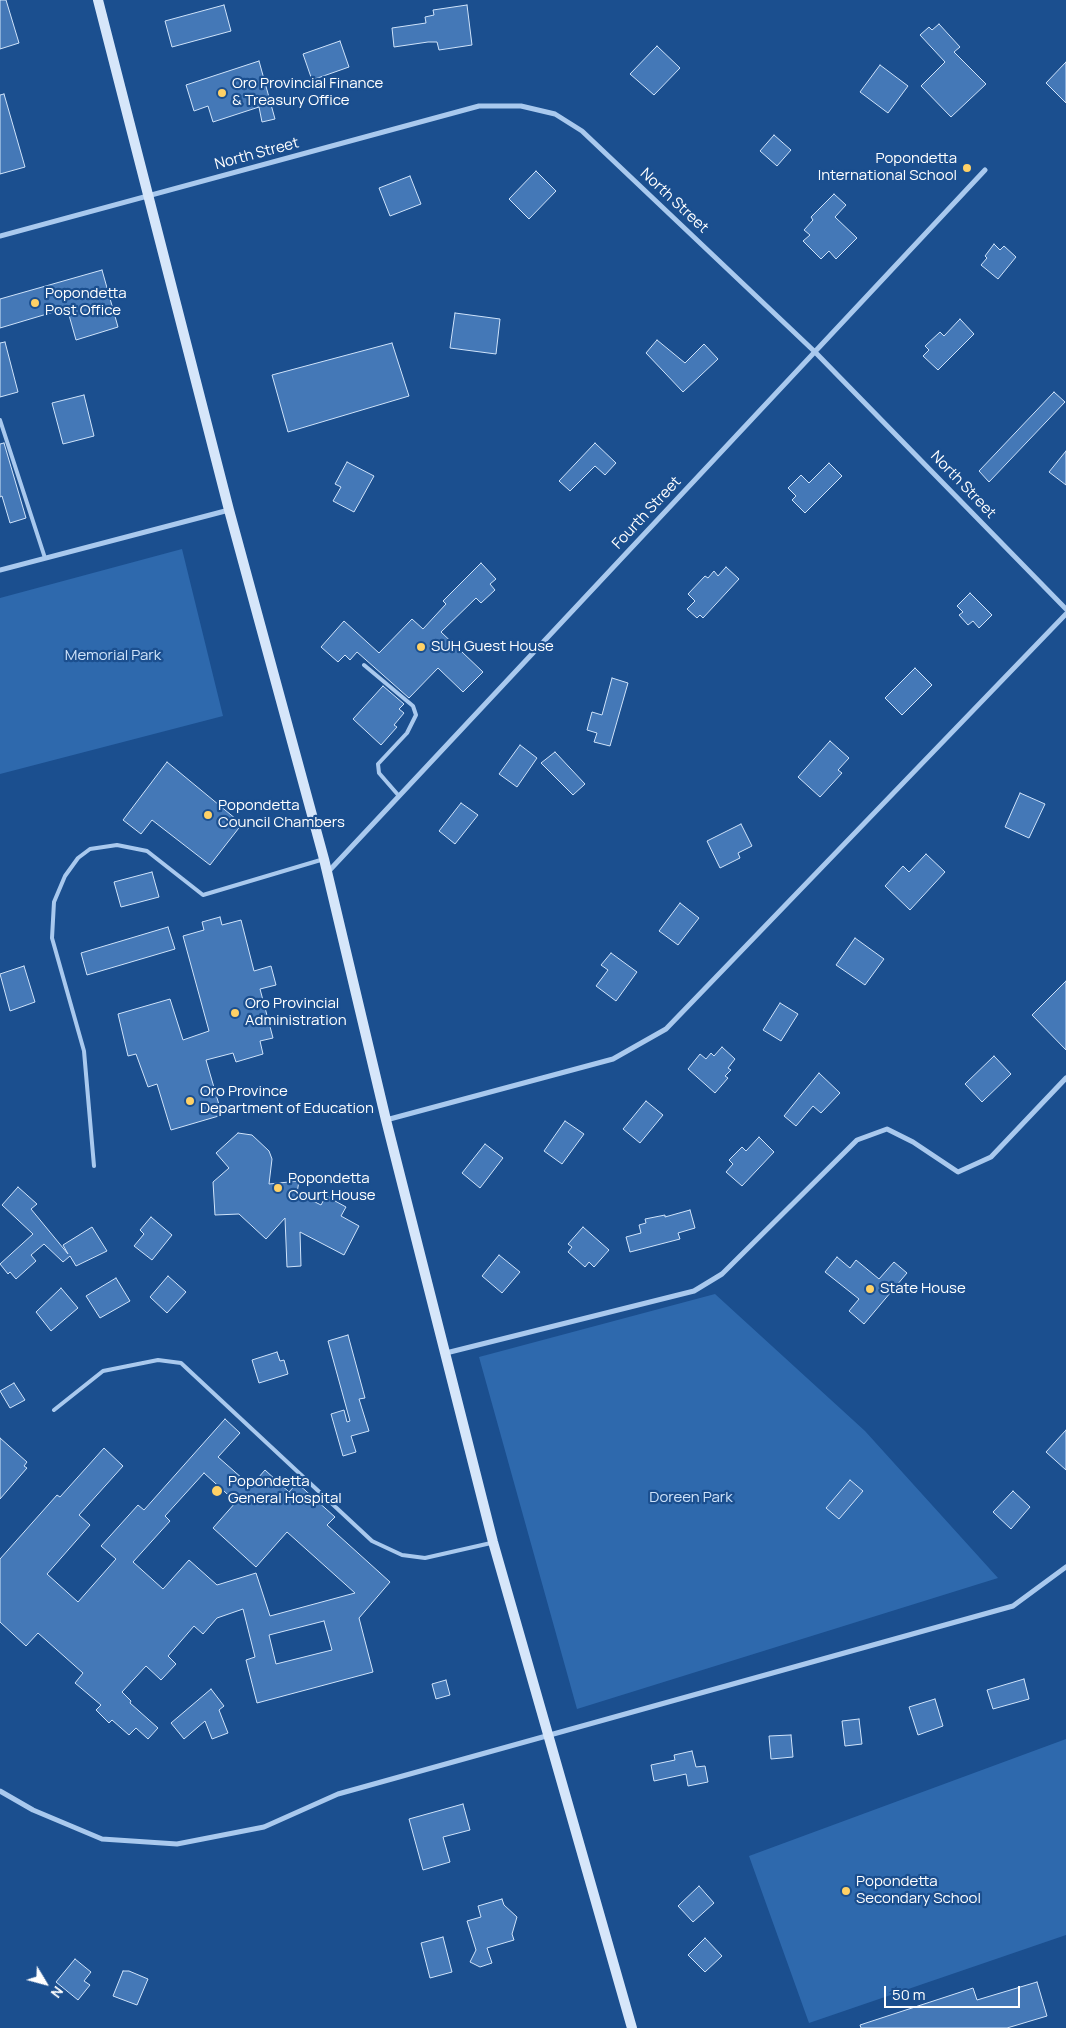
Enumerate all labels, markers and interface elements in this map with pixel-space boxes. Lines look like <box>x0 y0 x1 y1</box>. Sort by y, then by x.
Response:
place label: Oro Provincial Finance & Treasury Office <box>232 75 383 110</box>
marker: Oro Provincial Finance & Treasury Office <box>216 87 228 99</box>
street label: North Street <box>213 134 301 174</box>
place label: Popondetta International School <box>818 150 957 185</box>
marker: Popondetta International School <box>961 162 973 174</box>
street label: North Street <box>636 165 712 237</box>
place label: Popondetta Post Office <box>45 285 127 320</box>
marker: Popondetta Post Office <box>29 297 41 309</box>
street label: North Street <box>926 448 1000 522</box>
street label: Fourth Street <box>609 473 685 553</box>
place label: SUH Guest House <box>431 638 554 656</box>
marker: SUH Guest House <box>415 641 427 653</box>
park label: Memorial Park <box>65 647 161 665</box>
place label: Popondetta Council Chambers <box>218 797 345 832</box>
marker: Popondetta Council Chambers <box>202 809 214 821</box>
place label: Oro Provincial Administration <box>245 995 347 1030</box>
marker: Oro Provincial Administration <box>229 1007 241 1019</box>
place label: Oro Province Department of Education <box>200 1083 374 1118</box>
marker: Oro Province Department of Education <box>184 1095 196 1107</box>
place label: Popondetta Court House <box>288 1170 376 1205</box>
marker: Popondetta Court House <box>272 1182 284 1194</box>
place label: State House <box>880 1280 966 1298</box>
marker: State House <box>864 1283 876 1295</box>
place label: Popondetta General Hospital <box>228 1473 342 1508</box>
marker: Popondetta General Hospital <box>210 1484 224 1498</box>
park label: Doreen Park <box>649 1489 733 1507</box>
place label: Popondetta Secondary School <box>856 1873 981 1908</box>
marker: Popondetta Secondary School <box>840 1885 852 1897</box>
north arrow <box>20 1958 70 2008</box>
scale bar <box>886 1976 1022 2008</box>
text: N <box>47 1983 68 2002</box>
text: 50 m <box>892 1984 926 2005</box>

